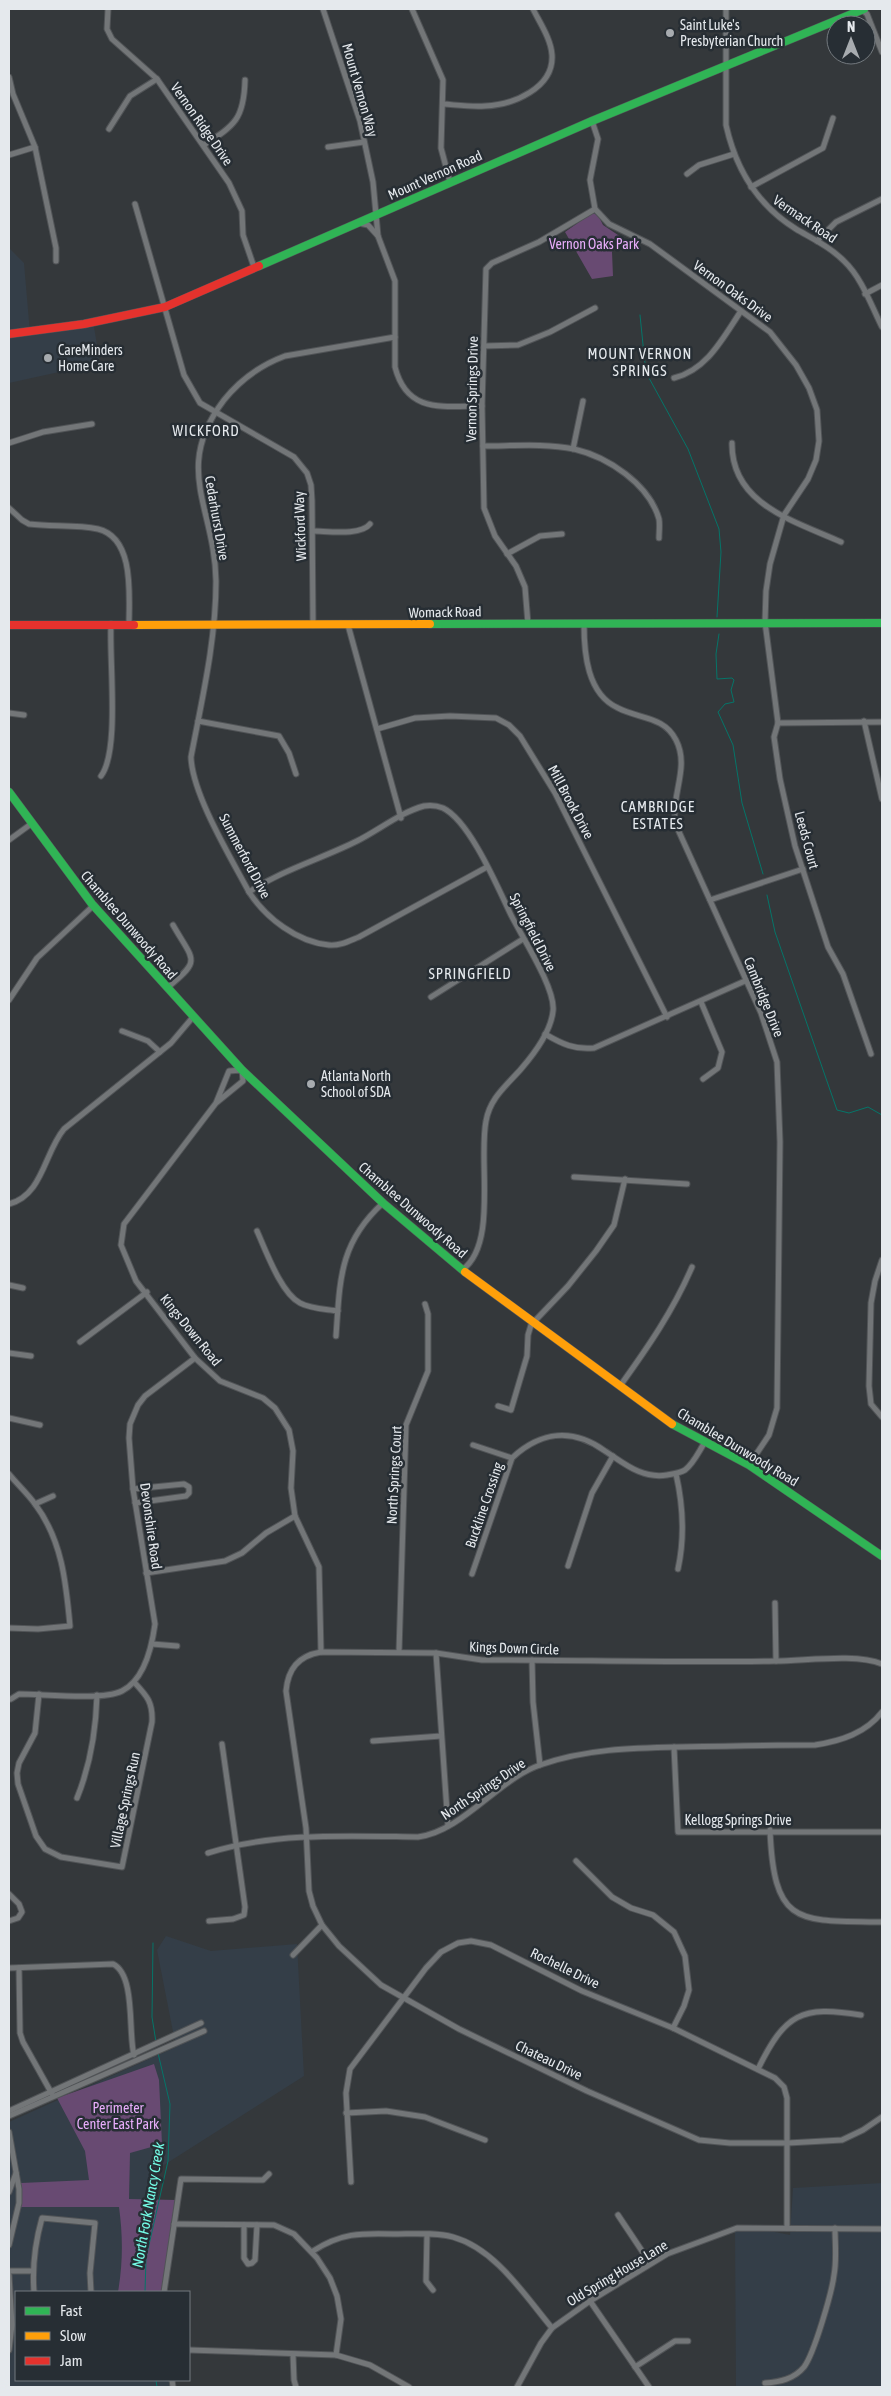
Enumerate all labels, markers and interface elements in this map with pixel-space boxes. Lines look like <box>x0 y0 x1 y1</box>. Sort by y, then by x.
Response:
north arrow <box>826 15 876 65</box>
place label: Saint Luke's Presbyterian Church <box>680 17 783 49</box>
text: N <box>847 19 855 35</box>
marker: Saint Luke's Presbyterian Church <box>664 27 676 39</box>
street label: Mount Vernon Way <box>339 41 381 139</box>
street label: Vernon Ridge Drive <box>168 80 236 168</box>
street label: Mount Vernon Road <box>386 147 484 203</box>
street label: Vermack Road <box>770 192 840 246</box>
park label: Vernon Oaks Park <box>549 236 639 252</box>
street label: Vernon Oaks Drive <box>690 257 776 325</box>
street label: Vernon Springs Drive <box>463 336 481 442</box>
place label: CareMinders Home Care <box>58 342 123 374</box>
district label: MOUNT VERNON SPRINGS <box>588 345 692 379</box>
marker: CareMinders Home Care <box>42 352 54 364</box>
district label: WICKFORD <box>172 422 240 439</box>
street label: Cedarhurst Drive <box>202 474 232 562</box>
street label: Wickford Way <box>291 491 309 561</box>
street label: Womack Road <box>408 603 482 621</box>
street label: Mill Brook Drive <box>545 762 597 842</box>
district label: CAMBRIDGE ESTATES <box>621 798 695 832</box>
street label: Leeds Court <box>792 809 822 871</box>
street label: Summerford Drive <box>216 811 274 901</box>
street label: Chamblee Dunwoody Road <box>78 868 180 982</box>
street label: Springfield Drive <box>506 890 560 974</box>
street label: Cambridge Drive <box>741 955 787 1039</box>
district label: SPRINGFIELD <box>428 965 512 982</box>
place label: Atlanta North School of SDA <box>321 1068 391 1100</box>
marker: Atlanta North School of SDA <box>305 1078 317 1090</box>
street label: Chamblee Dunwoody Road <box>356 1159 470 1261</box>
street label: Kings Down Road <box>157 1291 225 1369</box>
street label: Chamblee Dunwoody Road <box>675 1405 801 1489</box>
street label: North Springs Court <box>383 1425 405 1525</box>
street label: Buckline Crossing <box>462 1460 506 1550</box>
street label: Devonshire Road <box>137 1482 165 1570</box>
street label: Kings Down Circle <box>469 1638 559 1658</box>
street label: Village Springs Run <box>107 1750 143 1850</box>
street label: North Springs Drive <box>438 1755 528 1823</box>
street label: Kellogg Springs Drive <box>684 1812 792 1828</box>
street label: Rochelle Drive <box>528 1944 602 1992</box>
street label: Chateau Drive <box>513 2037 585 2083</box>
park label: Perimeter Center East Park <box>77 2100 159 2132</box>
water label: North Fork Nancy Creek <box>129 2140 167 2269</box>
street label: Old Spring House Lane <box>564 2237 670 2309</box>
legend <box>15 2291 190 2381</box>
text: Fast <box>60 2302 82 2319</box>
text: Slow <box>60 2327 86 2344</box>
text: Jam <box>60 2352 83 2369</box>

